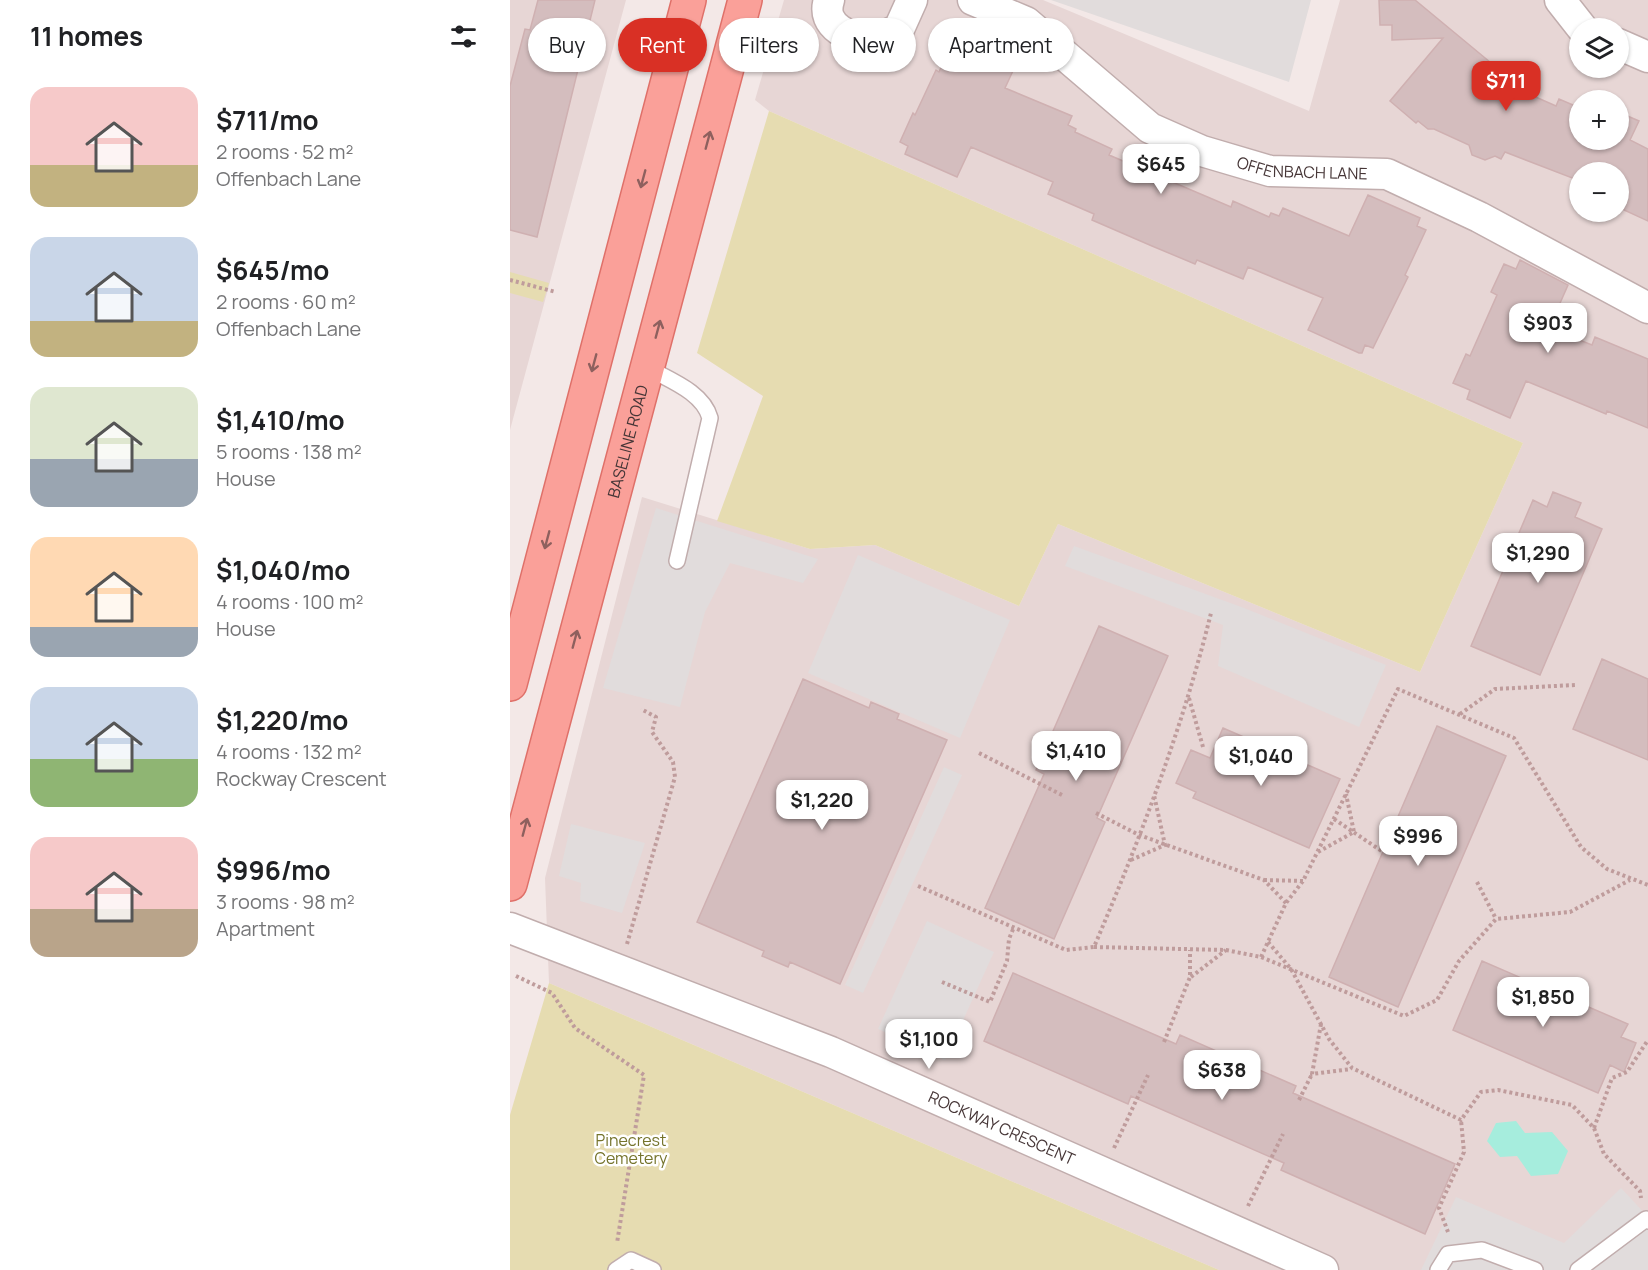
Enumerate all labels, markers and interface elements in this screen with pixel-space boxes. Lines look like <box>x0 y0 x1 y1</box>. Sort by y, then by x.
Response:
text: 11 homes <box>30 18 143 54</box>
chip: Buy <box>528 18 606 72</box>
chip: Rent <box>618 18 707 72</box>
chip: Filters <box>719 18 819 72</box>
chip: New <box>831 18 916 72</box>
chip: Apartment <box>928 18 1074 72</box>
map controls <box>1569 18 1629 222</box>
button: layers <box>1569 18 1629 78</box>
icon: filters <box>447 20 480 53</box>
pin: $711 <box>1470 61 1542 112</box>
text: $711 <box>1486 67 1526 94</box>
button: + <box>1569 90 1629 150</box>
text: $711/mo <box>216 102 319 138</box>
icon: home <box>78 111 150 183</box>
one-way arrow <box>703 131 714 150</box>
text: 2 rooms · 52 m² <box>216 138 353 165</box>
pin: $645 <box>1125 144 1197 195</box>
text: $645 <box>1137 150 1185 177</box>
street label: OFFENBACH LANE <box>1234 151 1368 184</box>
button: − <box>1569 162 1629 222</box>
text: Offenbach Lane <box>216 165 361 192</box>
one-way arrow <box>637 169 648 188</box>
text: $645/mo <box>216 252 329 288</box>
icon: home <box>78 261 150 333</box>
text: 2 rooms · 60 m² <box>216 288 356 315</box>
pin: $903 <box>1512 303 1584 354</box>
text: $903 <box>1523 309 1573 336</box>
text: Offenbach Lane <box>216 315 361 342</box>
one-way arrow <box>653 320 664 339</box>
one-way arrow <box>588 354 599 373</box>
street label: BASELINE ROAD <box>602 382 653 500</box>
text: $1,410/mo <box>216 402 345 438</box>
icon: home <box>78 411 150 483</box>
text: 5 rooms · 138 m² <box>216 438 362 465</box>
text: House <box>216 465 276 492</box>
one-way arrow <box>541 531 553 550</box>
pin: $1,290 <box>1489 533 1587 584</box>
text: $1,290 <box>1506 539 1570 566</box>
text: $1,040/mo <box>216 552 350 588</box>
icon: home <box>78 561 150 633</box>
text: 4 rooms · 100 m² <box>216 588 364 615</box>
text: House <box>216 615 276 642</box>
one-way arrow <box>570 630 582 649</box>
text: $1,220/mo <box>216 702 348 738</box>
icon: home <box>78 711 150 783</box>
pin: $1,410 <box>1027 731 1125 782</box>
pin: $1,040 <box>1212 736 1310 787</box>
text: $1,410 <box>1046 737 1106 764</box>
text: 4 rooms · 132 m² <box>216 738 362 765</box>
text: $1,040 <box>1228 742 1294 769</box>
text: Rockway Crescent <box>216 765 387 792</box>
pin: $1,220 <box>773 780 871 831</box>
text: $1,220 <box>790 786 854 813</box>
pin: $996 <box>1382 816 1454 867</box>
one-way arrow <box>520 818 531 837</box>
text: $996 <box>1393 822 1443 849</box>
text: $996/mo <box>216 852 331 888</box>
icon: home <box>78 861 150 933</box>
text: 3 rooms · 98 m² <box>216 888 355 915</box>
text: Apartment <box>216 915 315 942</box>
pin: $1,850 <box>1494 977 1592 1028</box>
text: $1,850 <box>1511 983 1575 1010</box>
pin: $1,100 <box>880 1019 978 1070</box>
text: $1,100 <box>899 1025 959 1052</box>
pin: $638 <box>1186 1050 1258 1101</box>
text: $638 <box>1198 1056 1246 1083</box>
street label: ROCKWAY CRESCENT <box>925 1086 1079 1170</box>
park label: Pinecrest Cemetery <box>595 1129 668 1169</box>

